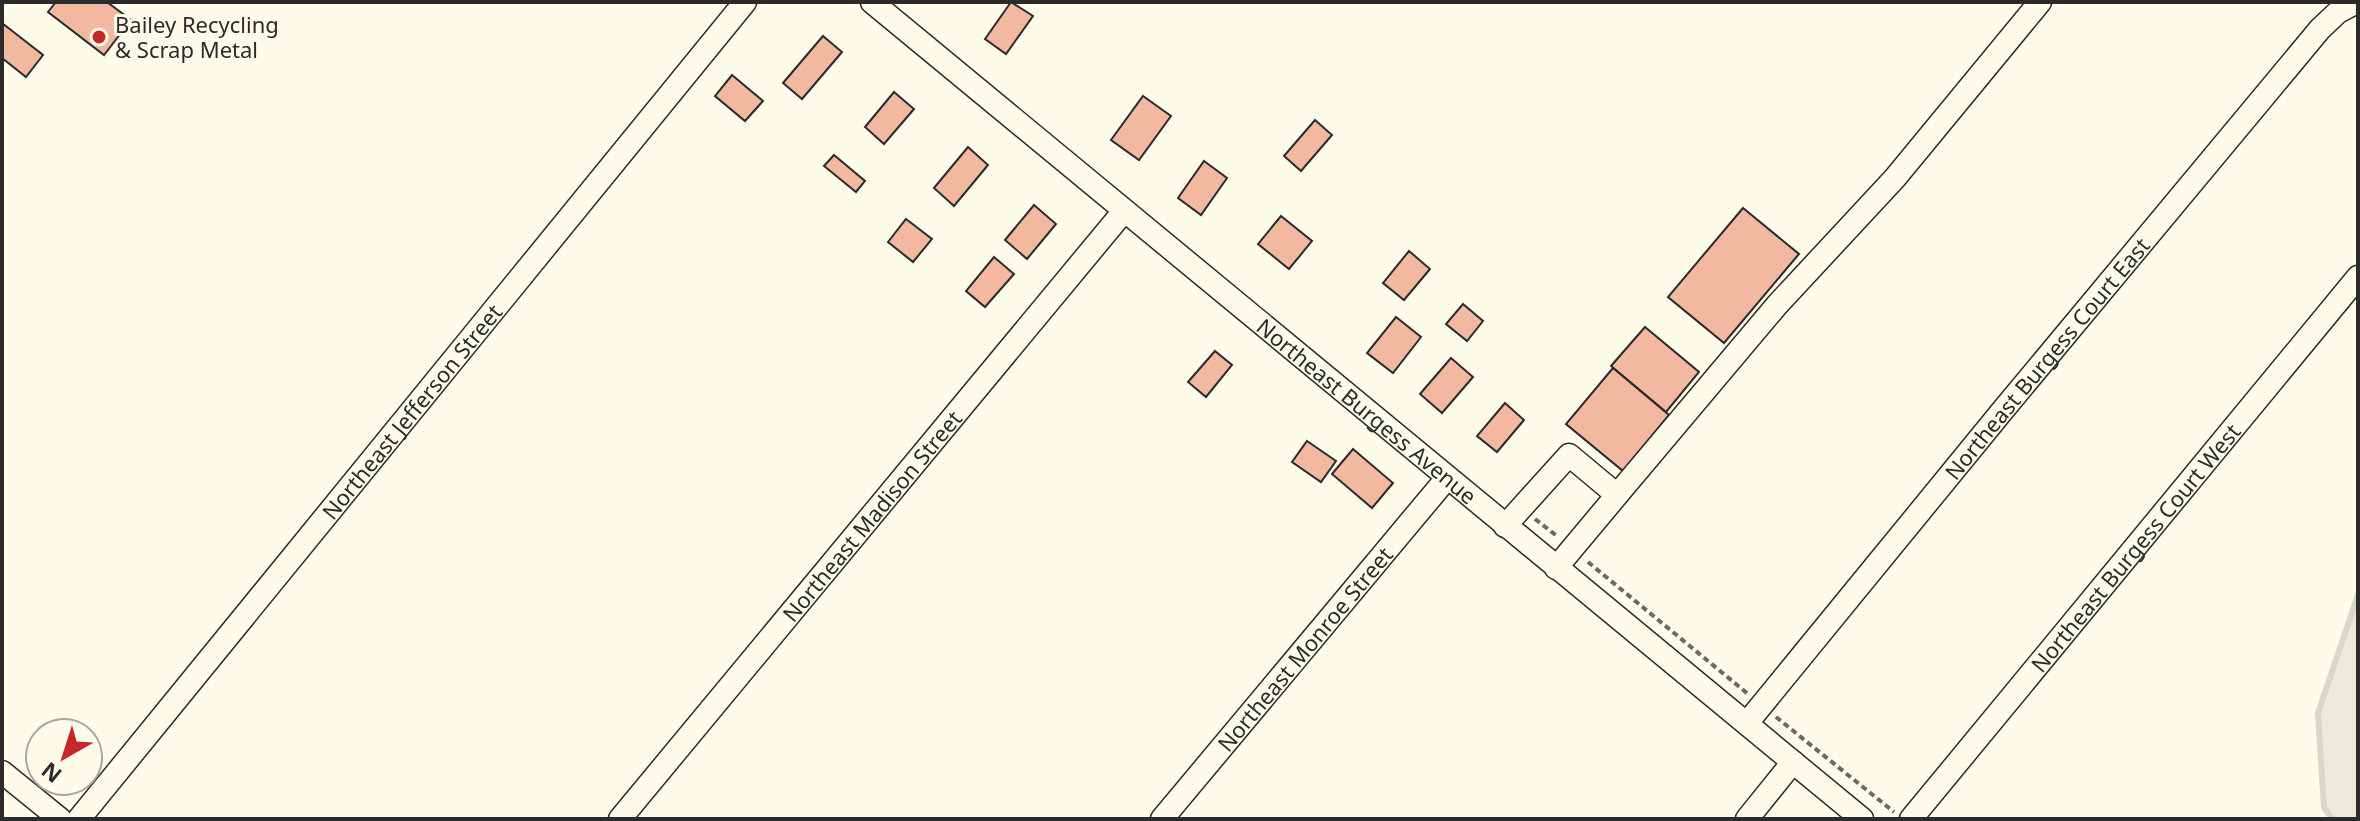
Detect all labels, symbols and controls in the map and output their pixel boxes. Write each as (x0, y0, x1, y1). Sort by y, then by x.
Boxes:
place label: Bailey Recycling & Scrap Metal (115, 9, 279, 64)
marker: Bailey Recycling & Scrap Metal (90, 28, 108, 46)
street label: Northeast Burgess Court East (1937, 231, 2156, 486)
street label: Northeast Jefferson Street (315, 297, 508, 525)
street label: Northeast Burgess Avenue (1251, 311, 1483, 510)
street label: Northeast Madison Street (775, 404, 968, 628)
street label: Northeast Burgess Court West (2024, 417, 2246, 678)
street label: Northeast Monroe Street (1210, 540, 1399, 757)
north arrow (24, 717, 104, 797)
text: N (34, 756, 67, 791)

